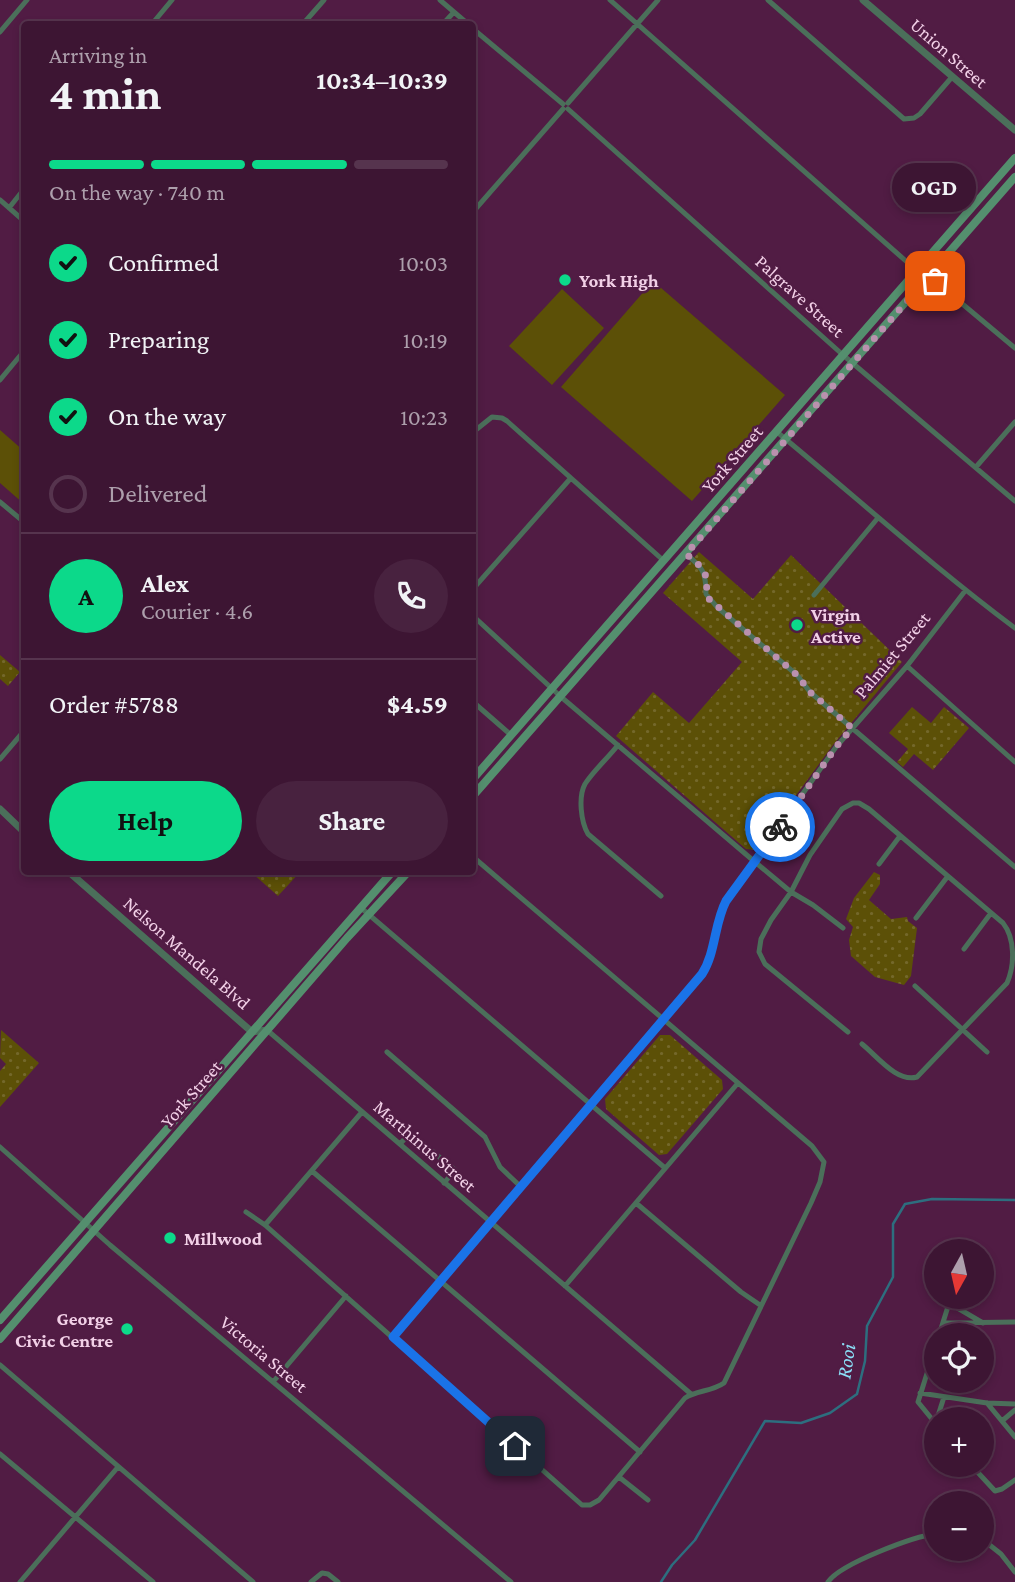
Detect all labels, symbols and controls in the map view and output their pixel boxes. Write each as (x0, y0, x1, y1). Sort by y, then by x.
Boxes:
street label: Union Street (906, 14, 992, 93)
text: Arriving in (49, 42, 147, 68)
text: 10:34–10:39 (316, 66, 448, 95)
text: 4 min (49, 68, 161, 119)
callout: OGD (893, 162, 977, 211)
text: OGD (911, 174, 957, 200)
text: On the way · 740 m (49, 179, 225, 205)
icon: check (49, 244, 87, 282)
text: Confirmed (108, 248, 219, 277)
text: 10:03 (398, 250, 448, 276)
street label: Palgrave Street (751, 251, 849, 342)
pin (905, 251, 965, 311)
icon: bag (916, 262, 954, 300)
place label: York High (579, 270, 659, 291)
marker: York High (557, 272, 573, 288)
icon: check (49, 321, 87, 359)
text: Preparing (108, 325, 209, 354)
text: 10:19 (403, 327, 448, 353)
icon: check (49, 398, 87, 436)
text: On the way (108, 402, 226, 431)
text: 10:23 (400, 404, 448, 430)
street label: York Street (697, 421, 767, 497)
text: Delivered (108, 479, 207, 508)
button: phone (374, 559, 448, 633)
text: Alex (141, 569, 189, 598)
text: A (78, 582, 94, 611)
text: Courier · 4.6 (141, 598, 253, 624)
place label: Virgin Active (810, 604, 861, 647)
street label: Palmiet Street (850, 607, 935, 702)
marker: Virgin Active (789, 617, 805, 633)
text: Order #5788 (49, 690, 179, 719)
text: $4.59 (387, 690, 448, 719)
button: Help (49, 781, 242, 861)
button: Share (256, 781, 448, 861)
courier (745, 792, 815, 862)
icon: bike (761, 808, 799, 846)
street label: Nelson Mandela Blvd (119, 892, 255, 1014)
street label: York Street (156, 1056, 226, 1132)
street label: Marthinus Street (370, 1096, 481, 1197)
place label: Millwood (184, 1228, 263, 1249)
marker: Millwood (162, 1230, 178, 1246)
north arrow (924, 1239, 994, 1309)
map controls (924, 1239, 994, 1561)
place label: George Civic Centre (15, 1308, 113, 1351)
street label: Victoria Street (216, 1311, 312, 1397)
marker: George Civic Centre (119, 1321, 135, 1337)
button: locate (924, 1323, 994, 1393)
water label: Rooi (831, 1342, 861, 1380)
button: + (924, 1407, 994, 1477)
pin (485, 1416, 545, 1476)
icon: home (496, 1427, 534, 1465)
button: − (924, 1491, 994, 1561)

